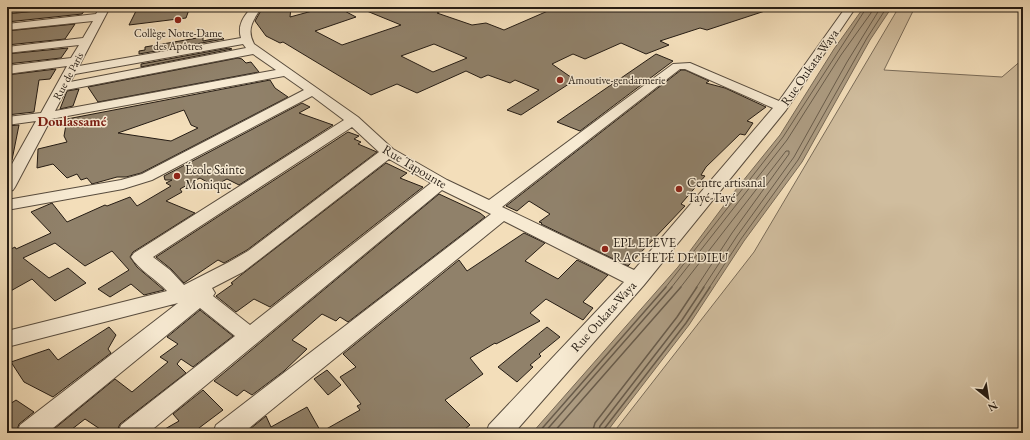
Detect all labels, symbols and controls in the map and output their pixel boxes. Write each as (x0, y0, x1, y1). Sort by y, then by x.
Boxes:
marker: Collège Notre-Dame des Apôtres (173, 15, 183, 25)
street label: Rue Oukata-Waya (777, 25, 843, 109)
place label: Collège Notre-Dame des Apôtres (134, 26, 223, 53)
street label: Rue de Paris (50, 49, 87, 102)
place label: Amoutive-gendarmerie (567, 73, 666, 87)
marker: Amoutive-gendarmerie (555, 75, 565, 85)
district label: Doulassamé (38, 112, 107, 130)
street label: Rue Tapounte (379, 141, 450, 192)
place label: École Sainte Monique (185, 161, 245, 193)
marker: École Sainte Monique (172, 171, 182, 181)
place label: Centre artisanal Tayé-Tayé (687, 174, 766, 206)
marker: Centre artisanal Tayé-Tayé (674, 184, 684, 194)
place label: EPL ELEVE RACHETÉ DE DIEU (613, 234, 728, 266)
marker: EPL ELEVE RACHETÉ DE DIEU (600, 244, 610, 254)
street label: Rue Oukata-Waya (567, 277, 640, 356)
north arrow (968, 378, 1008, 418)
text: N (986, 398, 1000, 415)

